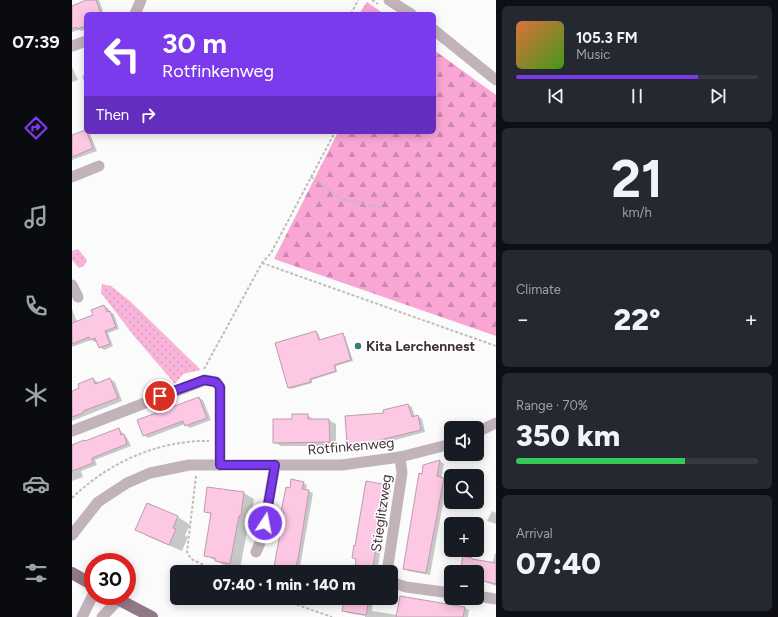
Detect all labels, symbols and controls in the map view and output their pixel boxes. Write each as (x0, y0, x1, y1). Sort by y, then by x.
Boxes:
text: 30 m (162, 26, 227, 60)
icon: left (96, 28, 148, 80)
text: 105.3 FM (576, 29, 638, 47)
text: 07:39 (12, 31, 60, 53)
text: Music (576, 47, 610, 62)
text: Rotfinkenweg (162, 60, 274, 82)
icon: previous (545, 85, 567, 107)
icon: pause (626, 85, 648, 107)
icon: next (707, 85, 729, 107)
icon: right (137, 104, 159, 126)
text: Then (96, 106, 129, 124)
icon: directions (22, 114, 50, 142)
text: 21 (611, 148, 663, 210)
icon: music (22, 203, 50, 231)
text: km/h (622, 205, 652, 220)
text: Climate (516, 282, 561, 297)
icon: phone (22, 292, 50, 320)
text: 22° (614, 301, 660, 338)
text: − (516, 306, 530, 333)
text: + (744, 306, 758, 333)
place label: Kita Lerchennest (366, 338, 475, 355)
marker: Kita Lerchennest (353, 341, 363, 351)
pin (143, 379, 177, 413)
icon: climate (22, 381, 50, 409)
icon: arrive (149, 385, 171, 407)
text: Range · 70% (516, 398, 588, 413)
text: 350 km (516, 417, 620, 454)
map controls (444, 421, 484, 605)
button: sound (444, 421, 484, 461)
street label: Rotfinkenweg (307, 434, 395, 459)
button: search (444, 469, 484, 509)
icon: car (22, 470, 50, 498)
street label: Stieglitzweg (368, 473, 395, 553)
position arrow (244, 502, 286, 544)
button: + (444, 517, 484, 557)
text: Arrival (516, 526, 553, 541)
text: 07:40 (516, 545, 601, 582)
speed limit sign: 30 (84, 553, 136, 605)
icon: filters (22, 559, 50, 587)
button: − (444, 565, 484, 605)
text: 07:40 · 1 min · 140 m (213, 576, 355, 594)

